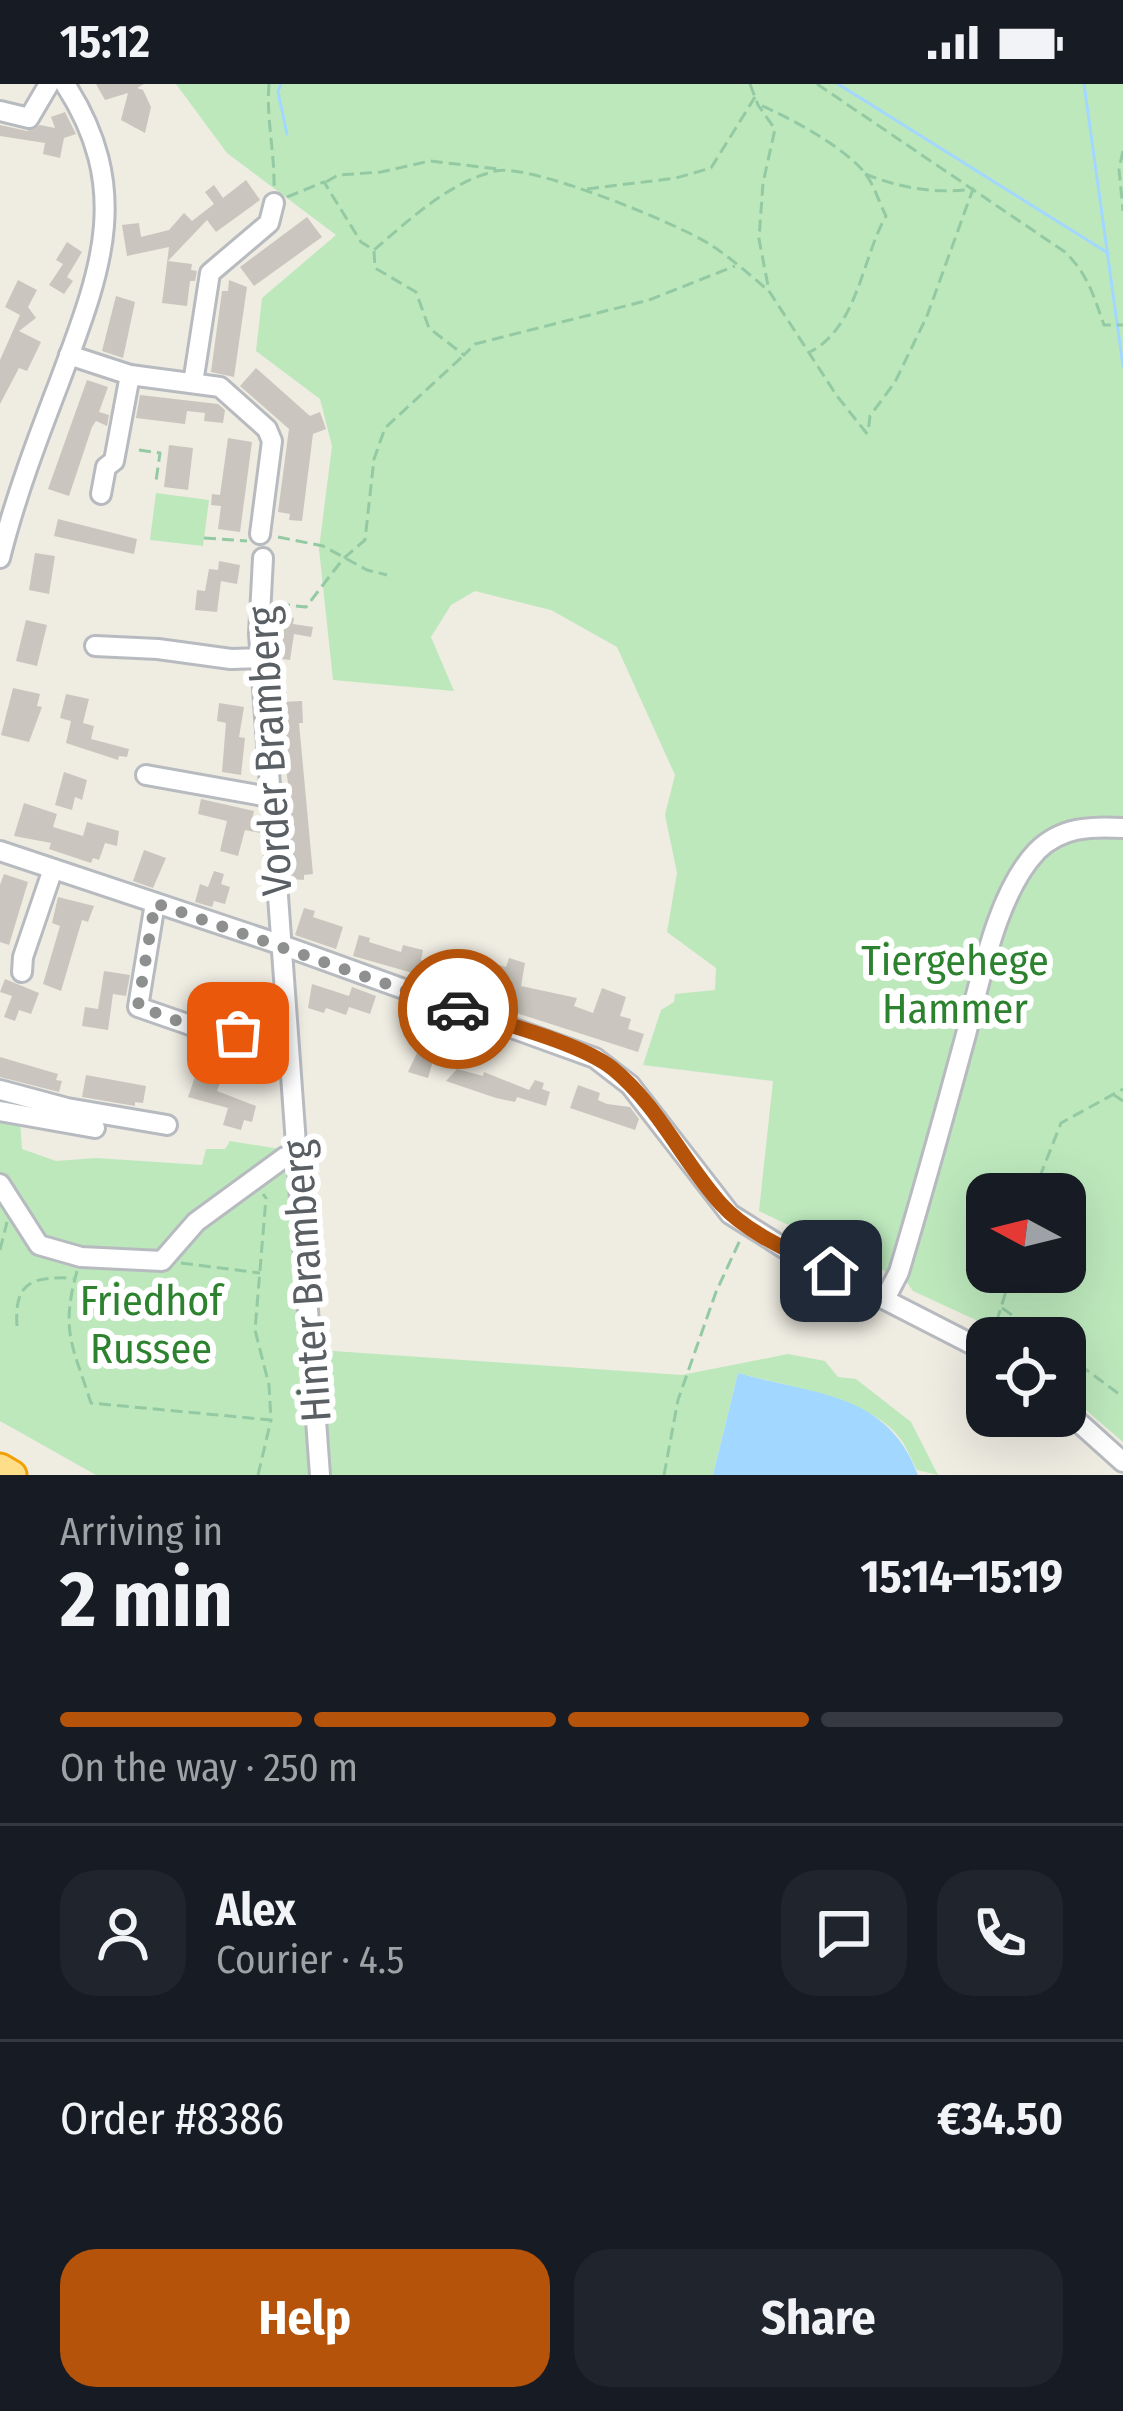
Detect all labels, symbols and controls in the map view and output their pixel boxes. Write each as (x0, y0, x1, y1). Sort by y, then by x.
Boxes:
text: 15:12 (60, 15, 150, 69)
street label: Vorder Bramberg (237, 605, 303, 897)
park label: Tiergehege Hammer (861, 936, 1049, 1034)
courier (398, 949, 518, 1069)
icon: car (425, 976, 491, 1042)
pin (187, 982, 289, 1084)
icon: bag (205, 1000, 271, 1066)
street label: Hinter Bramberg (272, 1138, 342, 1424)
north arrow (966, 1173, 1086, 1293)
map controls (966, 1173, 1086, 1437)
pin (780, 1220, 882, 1322)
icon: home (798, 1238, 864, 1304)
park label: Friedhof Russee (80, 1276, 225, 1374)
button: locate (966, 1317, 1086, 1437)
text: Arriving in (60, 1509, 223, 1555)
text: 15:14–15:19 (860, 1550, 1063, 1604)
text: 2 min (60, 1553, 233, 1647)
text: On the way · 250 m (60, 1745, 358, 1791)
button: person (60, 1870, 186, 1996)
button: chat (781, 1870, 907, 1996)
button: phone (937, 1870, 1063, 1996)
text: Alex (216, 1883, 296, 1937)
text: Courier · 4.5 (216, 1937, 404, 1983)
text: Order #8386 (60, 2092, 284, 2146)
text: €34.50 (937, 2092, 1063, 2146)
button: Help (60, 2249, 550, 2387)
button: Share (574, 2249, 1063, 2387)

